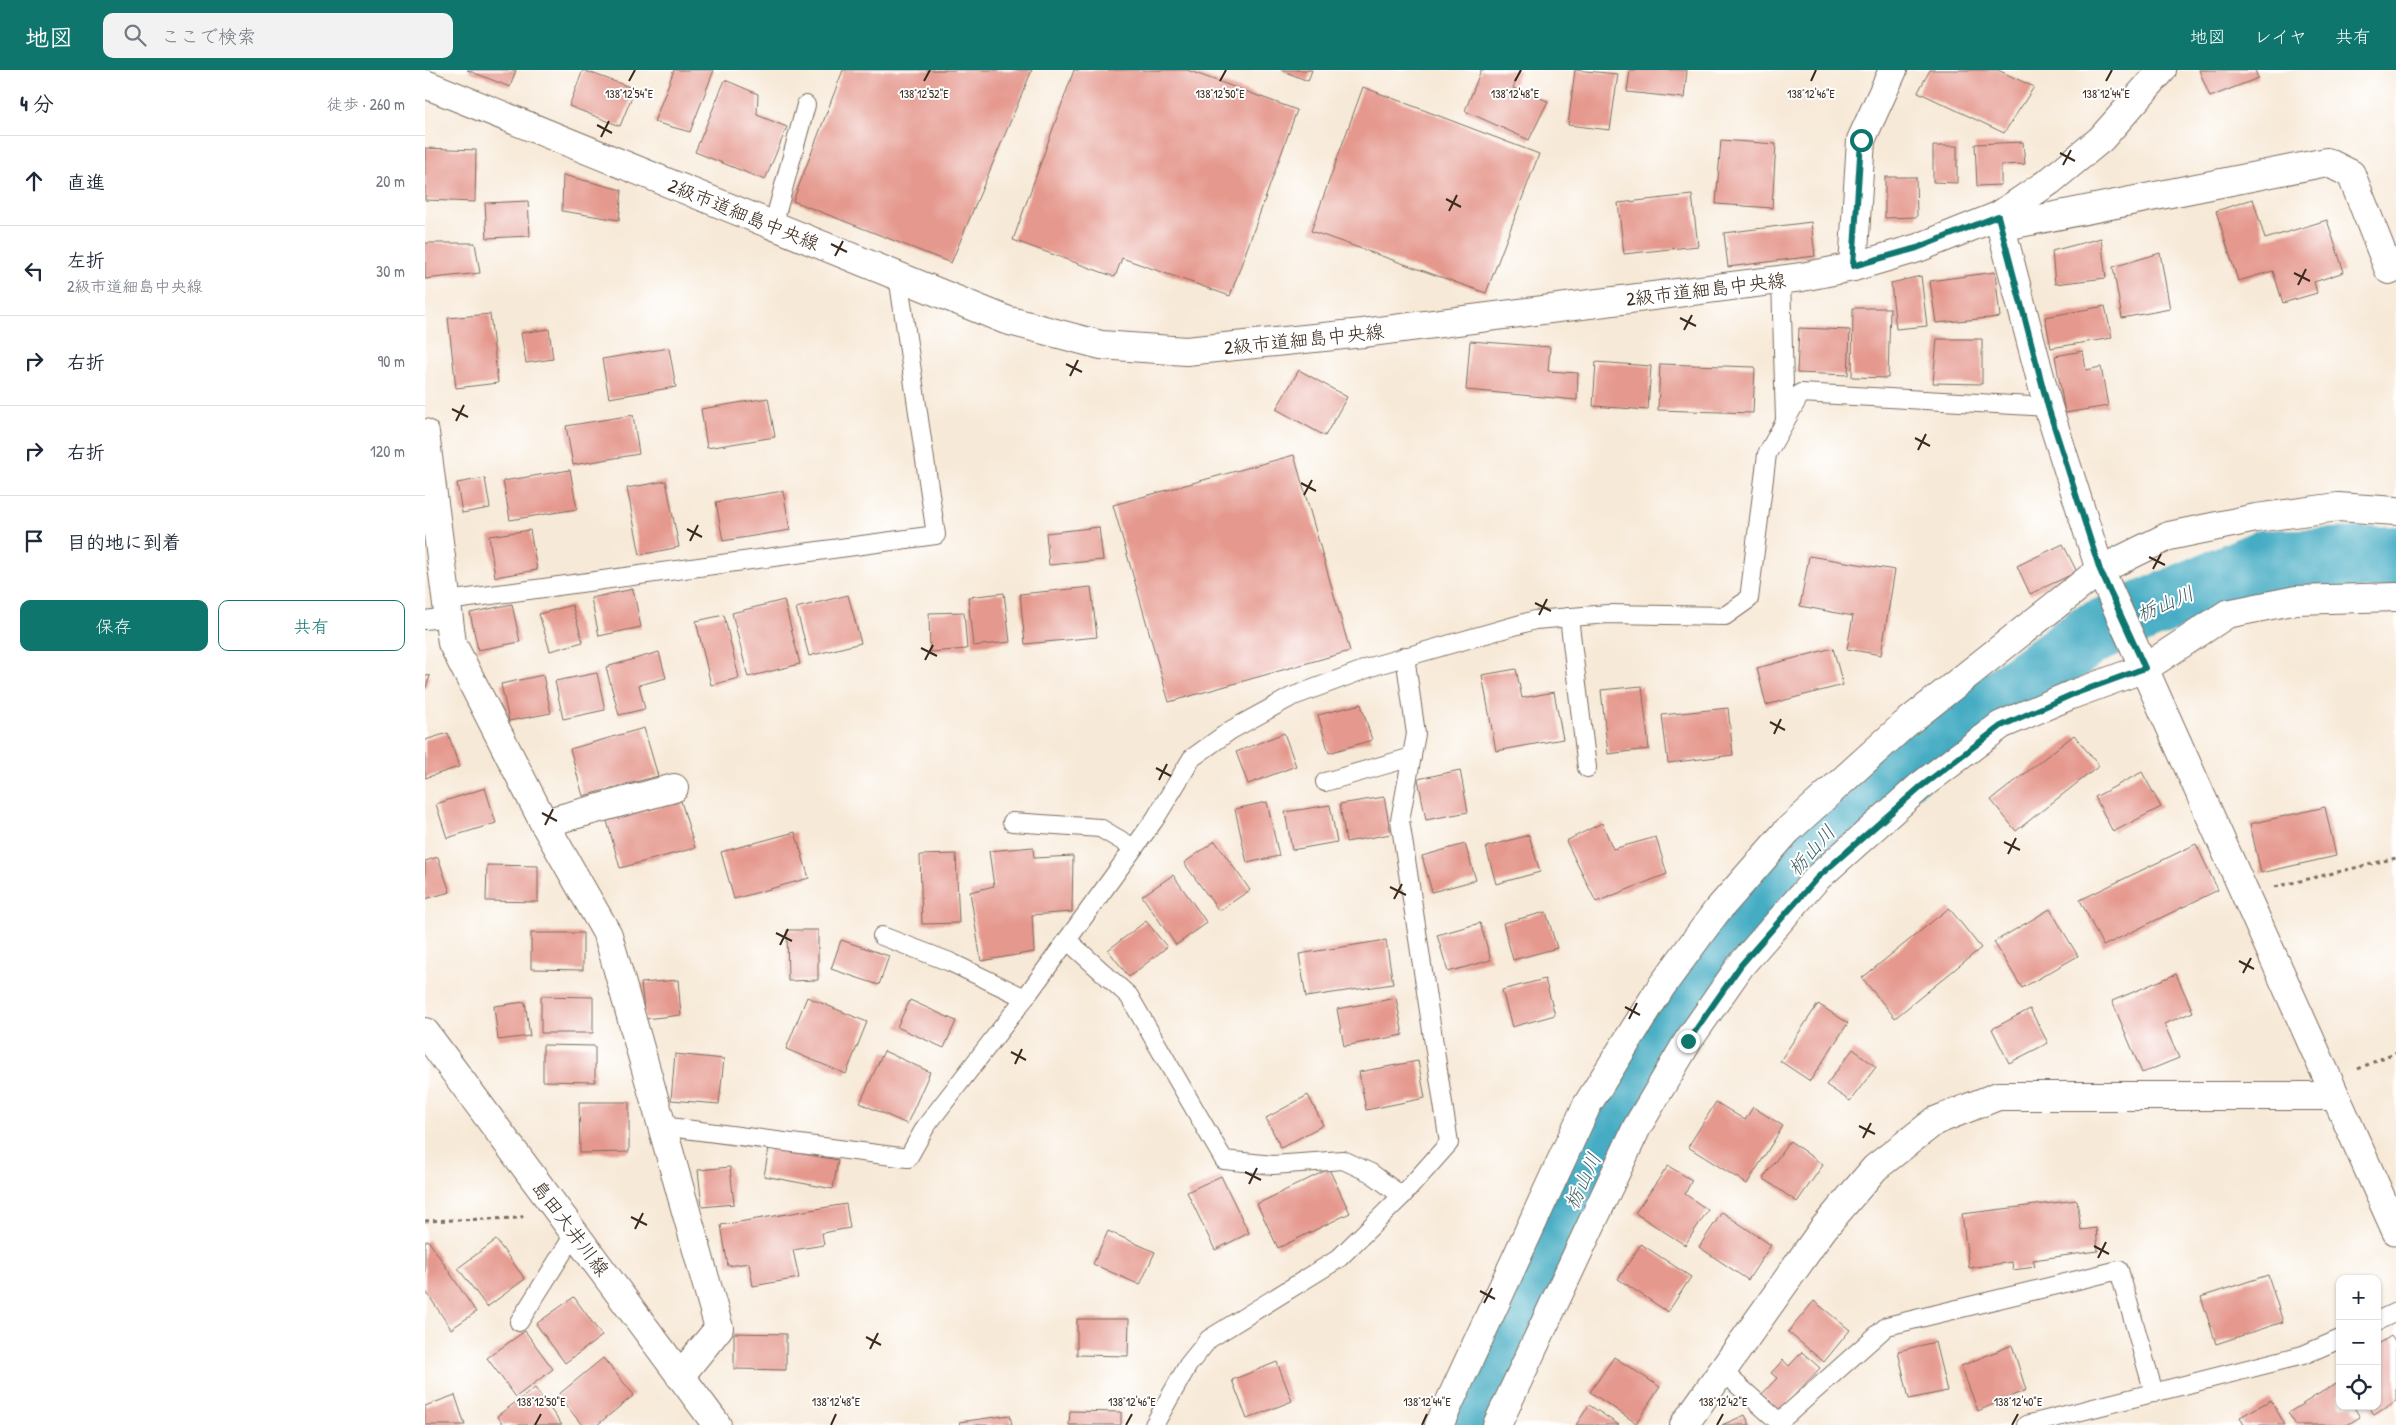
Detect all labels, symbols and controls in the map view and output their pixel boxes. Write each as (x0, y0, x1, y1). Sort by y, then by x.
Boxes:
search box (103, 13, 453, 58)
text: 地図 (25, 21, 73, 53)
icon: search (121, 21, 149, 49)
text: ここで検索 (161, 23, 256, 49)
text: 地図 (2190, 24, 2226, 49)
text: レイヤ (2254, 24, 2307, 49)
text: 共有 (2335, 24, 2371, 49)
text: 138°12'54"E (605, 85, 654, 102)
text: 138°12'52"E (899, 85, 949, 102)
text: 138°12'50"E (1195, 85, 1245, 102)
text: 138°12'48"E (1491, 85, 1540, 102)
text: 138°12'46"E (1787, 85, 1836, 102)
text: 138°12'44"E (2082, 85, 2130, 102)
text: 4 分 (20, 89, 54, 118)
text: 徒歩 · 260 m (327, 93, 405, 115)
route start (1850, 129, 1873, 152)
icon: ahead (20, 167, 48, 195)
text: 直進 (67, 169, 105, 195)
text: 20 m (376, 170, 405, 192)
street label: 2級市道細島中央線 (665, 172, 823, 256)
text: 左折 (67, 247, 105, 273)
icon: left (20, 257, 48, 285)
text: 30 m (376, 260, 405, 282)
street label: 2級市道細島中央線 (1625, 266, 1787, 312)
text: 2級市道細島中央線 (67, 275, 203, 297)
street label: 2級市道細島中央線 (1223, 318, 1385, 360)
icon: right (20, 347, 48, 375)
text: 右折 (67, 349, 105, 375)
text: 90 m (377, 350, 405, 372)
icon: right (20, 437, 48, 465)
text: 右折 (67, 439, 105, 465)
text: 120 m (370, 440, 405, 462)
icon: arrive (20, 527, 48, 555)
text: 目的地に到着 (67, 529, 181, 555)
water label: 栃山川 (2132, 579, 2198, 627)
button: 保存 (20, 600, 208, 651)
button: 共有 (218, 600, 405, 651)
water label: 栃山川 (1781, 819, 1841, 881)
route end (1677, 1030, 1700, 1053)
water label: 栃山川 (1557, 1148, 1607, 1214)
street label: 島田大井川線 (526, 1175, 616, 1281)
map controls (2336, 1275, 2381, 1410)
button: + (2336, 1275, 2381, 1320)
button: − (2336, 1320, 2381, 1365)
button: locate (2336, 1365, 2381, 1410)
text: 138°12'50"E (516, 1393, 566, 1410)
text: 138°12'48"E (812, 1393, 861, 1410)
text: 138°12'46"E (1108, 1393, 1157, 1410)
text: 138°12'44"E (1403, 1393, 1451, 1410)
text: 138°12'42"E (1699, 1393, 1748, 1410)
text: 138°12'40"E (1994, 1393, 2043, 1410)

